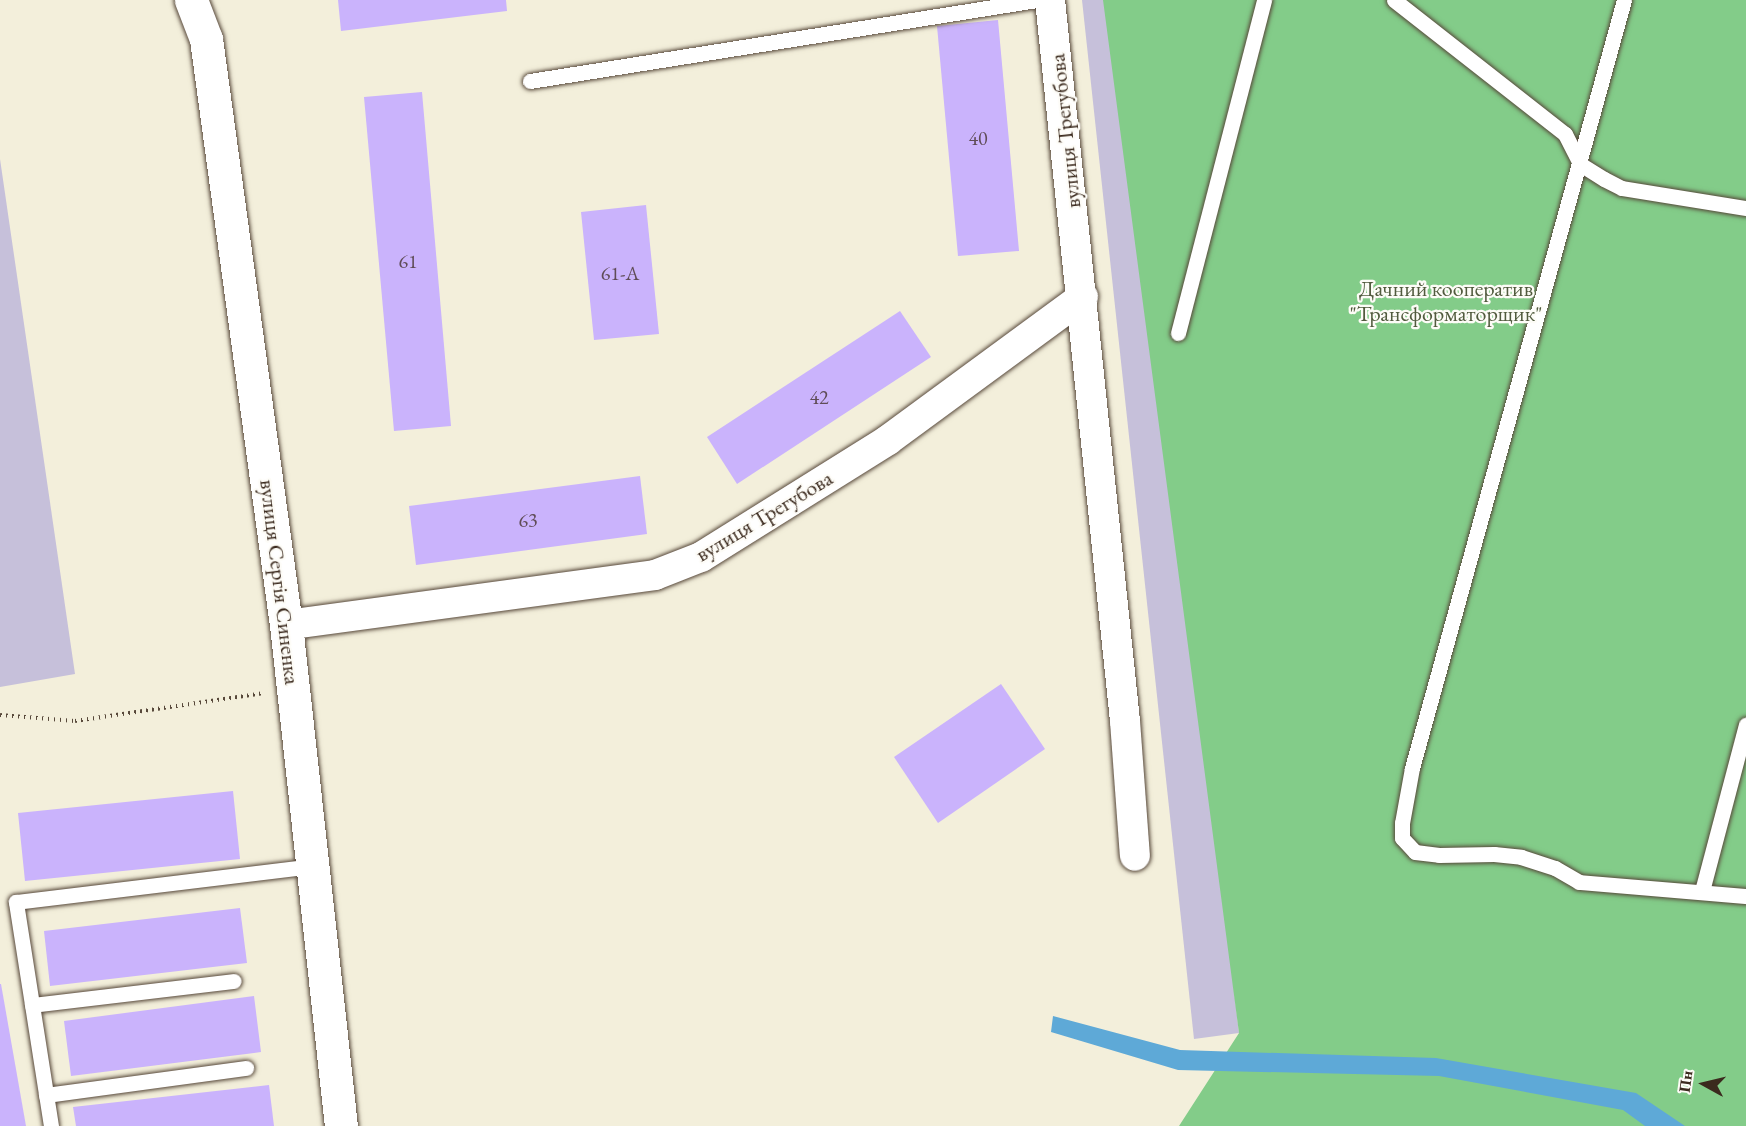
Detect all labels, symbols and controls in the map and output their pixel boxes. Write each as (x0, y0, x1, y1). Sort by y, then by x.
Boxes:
street label: вулиця Трегубова (1044, 52, 1086, 210)
house number: 40 (968, 126, 988, 150)
house number: 61 (398, 249, 418, 273)
house number: 61-А (601, 261, 639, 285)
park label: Дачний кооператив "Трансформаторщик" (1350, 275, 1542, 326)
house number: 42 (809, 385, 829, 409)
street label: вулиця Трегубова (691, 465, 837, 567)
street label: вулиця Сергія Синенка (254, 478, 306, 686)
house number: 63 (518, 508, 538, 532)
north arrow (1674, 1054, 1734, 1114)
text: Пн (1674, 1069, 1698, 1094)

